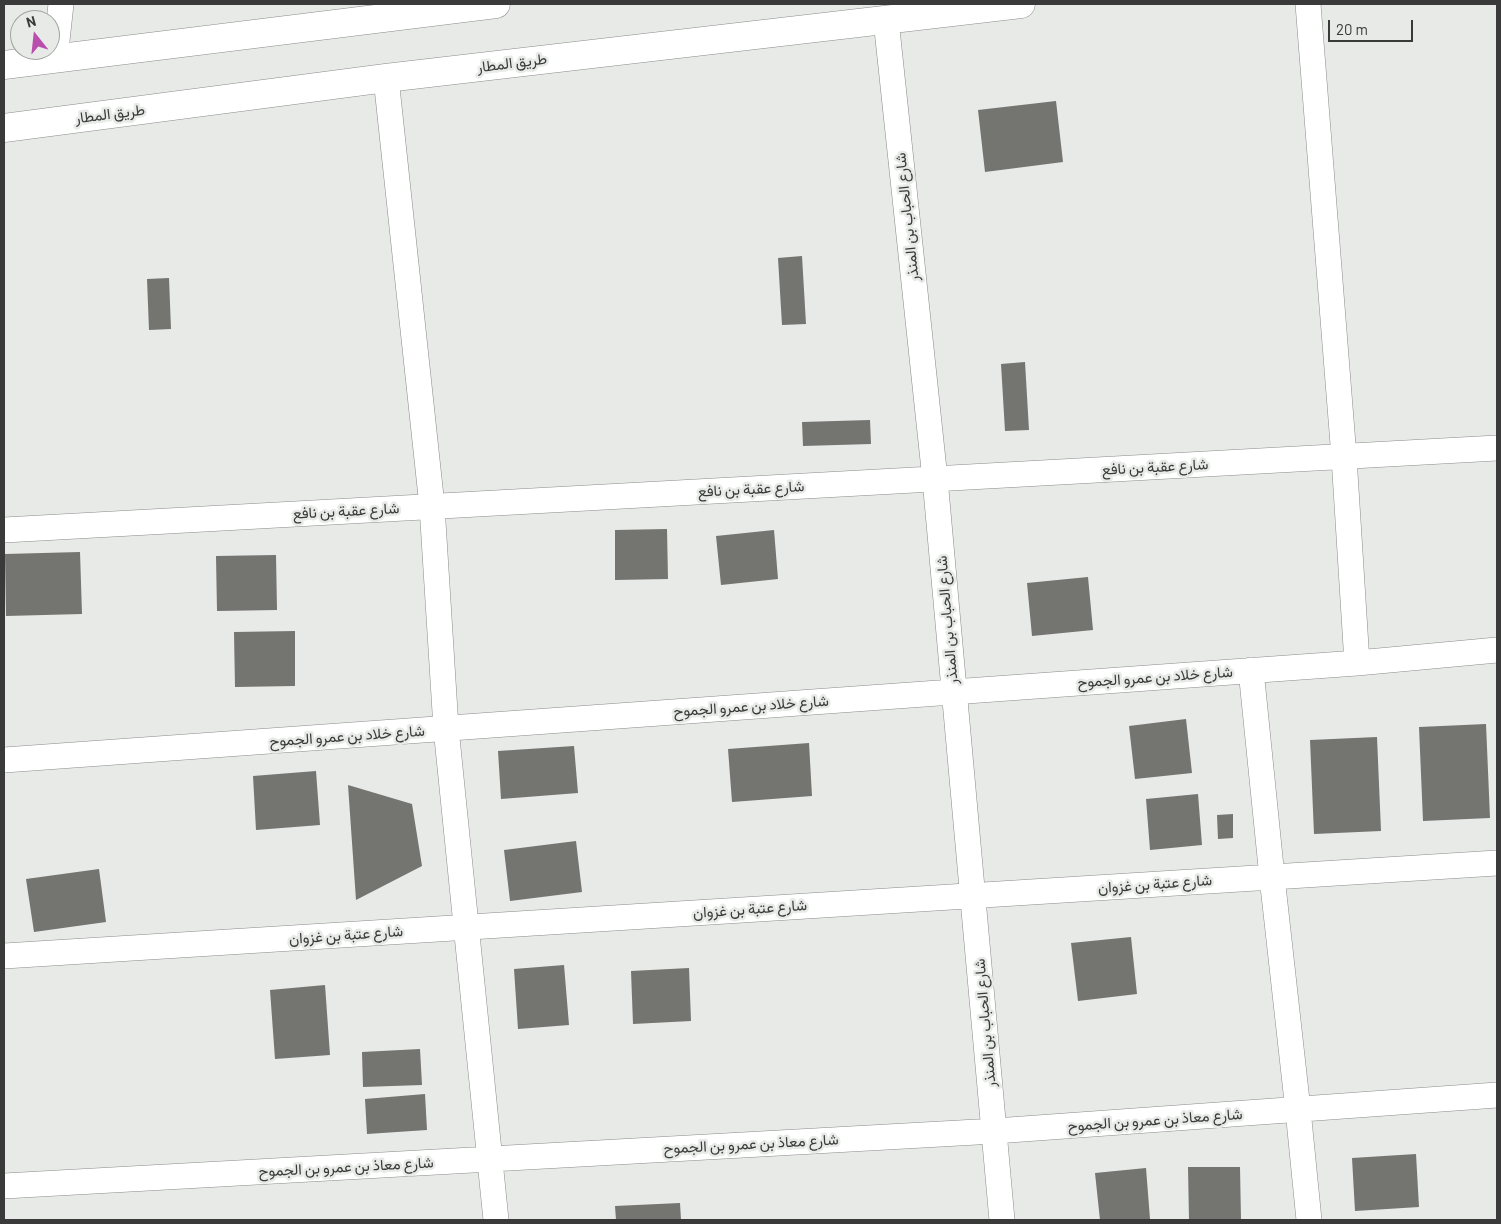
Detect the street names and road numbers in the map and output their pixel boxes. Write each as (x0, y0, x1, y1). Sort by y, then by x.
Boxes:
street label: طريق المطار (476, 50, 548, 76)
street label: طريق المطار (74, 101, 146, 127)
street label: شارع الحباب بن المنذر (891, 152, 923, 282)
street label: شارع عقبة بن نافع (1101, 455, 1209, 479)
street label: شارع عقبة بن نافع (697, 477, 805, 501)
street label: شارع عقبة بن نافع (292, 499, 400, 523)
street label: شارع الحباب بن المنذر (932, 555, 962, 685)
street label: شارع خلاد بن عمرو الجموح (1077, 663, 1233, 691)
street label: شارع خلاد بن عمرو الجموح (673, 692, 829, 720)
street label: شارع خلاد بن عمرو الجموح (269, 722, 425, 750)
street label: شارع عتبة بن غزوان (1097, 871, 1213, 897)
street label: شارع عتبة بن غزوان (692, 896, 808, 922)
street label: شارع عتبة بن غزوان (288, 922, 404, 948)
street label: شارع الحباب بن المنذر (970, 958, 1000, 1088)
street label: شارع معاذ بن عمرو بن الجموح (1067, 1105, 1243, 1135)
street label: شارع معاذ بن عمرو بن الجموح (663, 1130, 839, 1158)
street label: شارع معاذ بن عمرو بن الجموح (258, 1153, 434, 1181)

